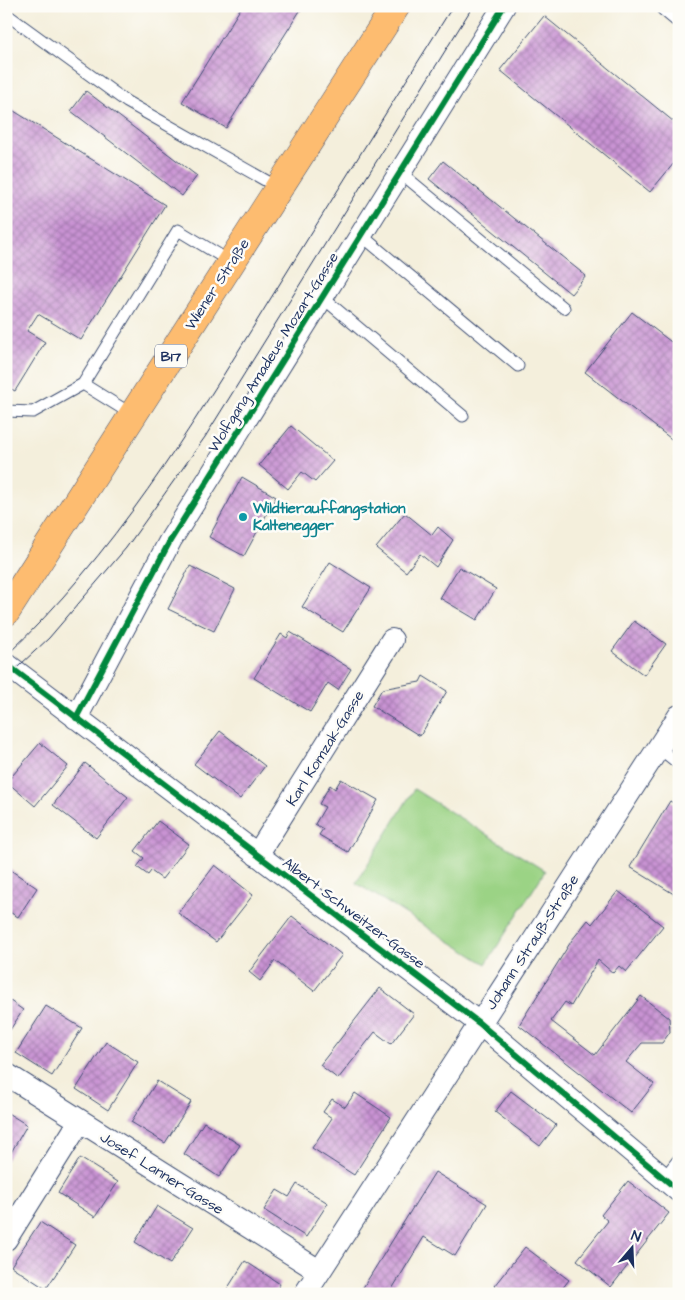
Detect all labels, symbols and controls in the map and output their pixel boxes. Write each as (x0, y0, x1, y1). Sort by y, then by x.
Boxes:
street label: Wiener Straße (180, 235, 255, 334)
street label: Wolfgang Amadeus Mozart-Gasse (203, 248, 345, 457)
road number: B17 (155, 344, 187, 368)
place label: Wildtierauffangstation Kaltenegger (252, 498, 406, 538)
marker: Wildtierauffangstation Kaltenegger (237, 511, 249, 523)
street label: Karl Komzak-Gasse (281, 686, 369, 810)
street label: Albert Schweitzer-Gasse (278, 853, 429, 974)
street label: Johann Strauß-Straße (481, 871, 584, 1014)
street label: Josef Lanner-Gasse (96, 1127, 228, 1220)
north arrow (608, 1222, 658, 1272)
text: N (628, 1226, 644, 1248)

